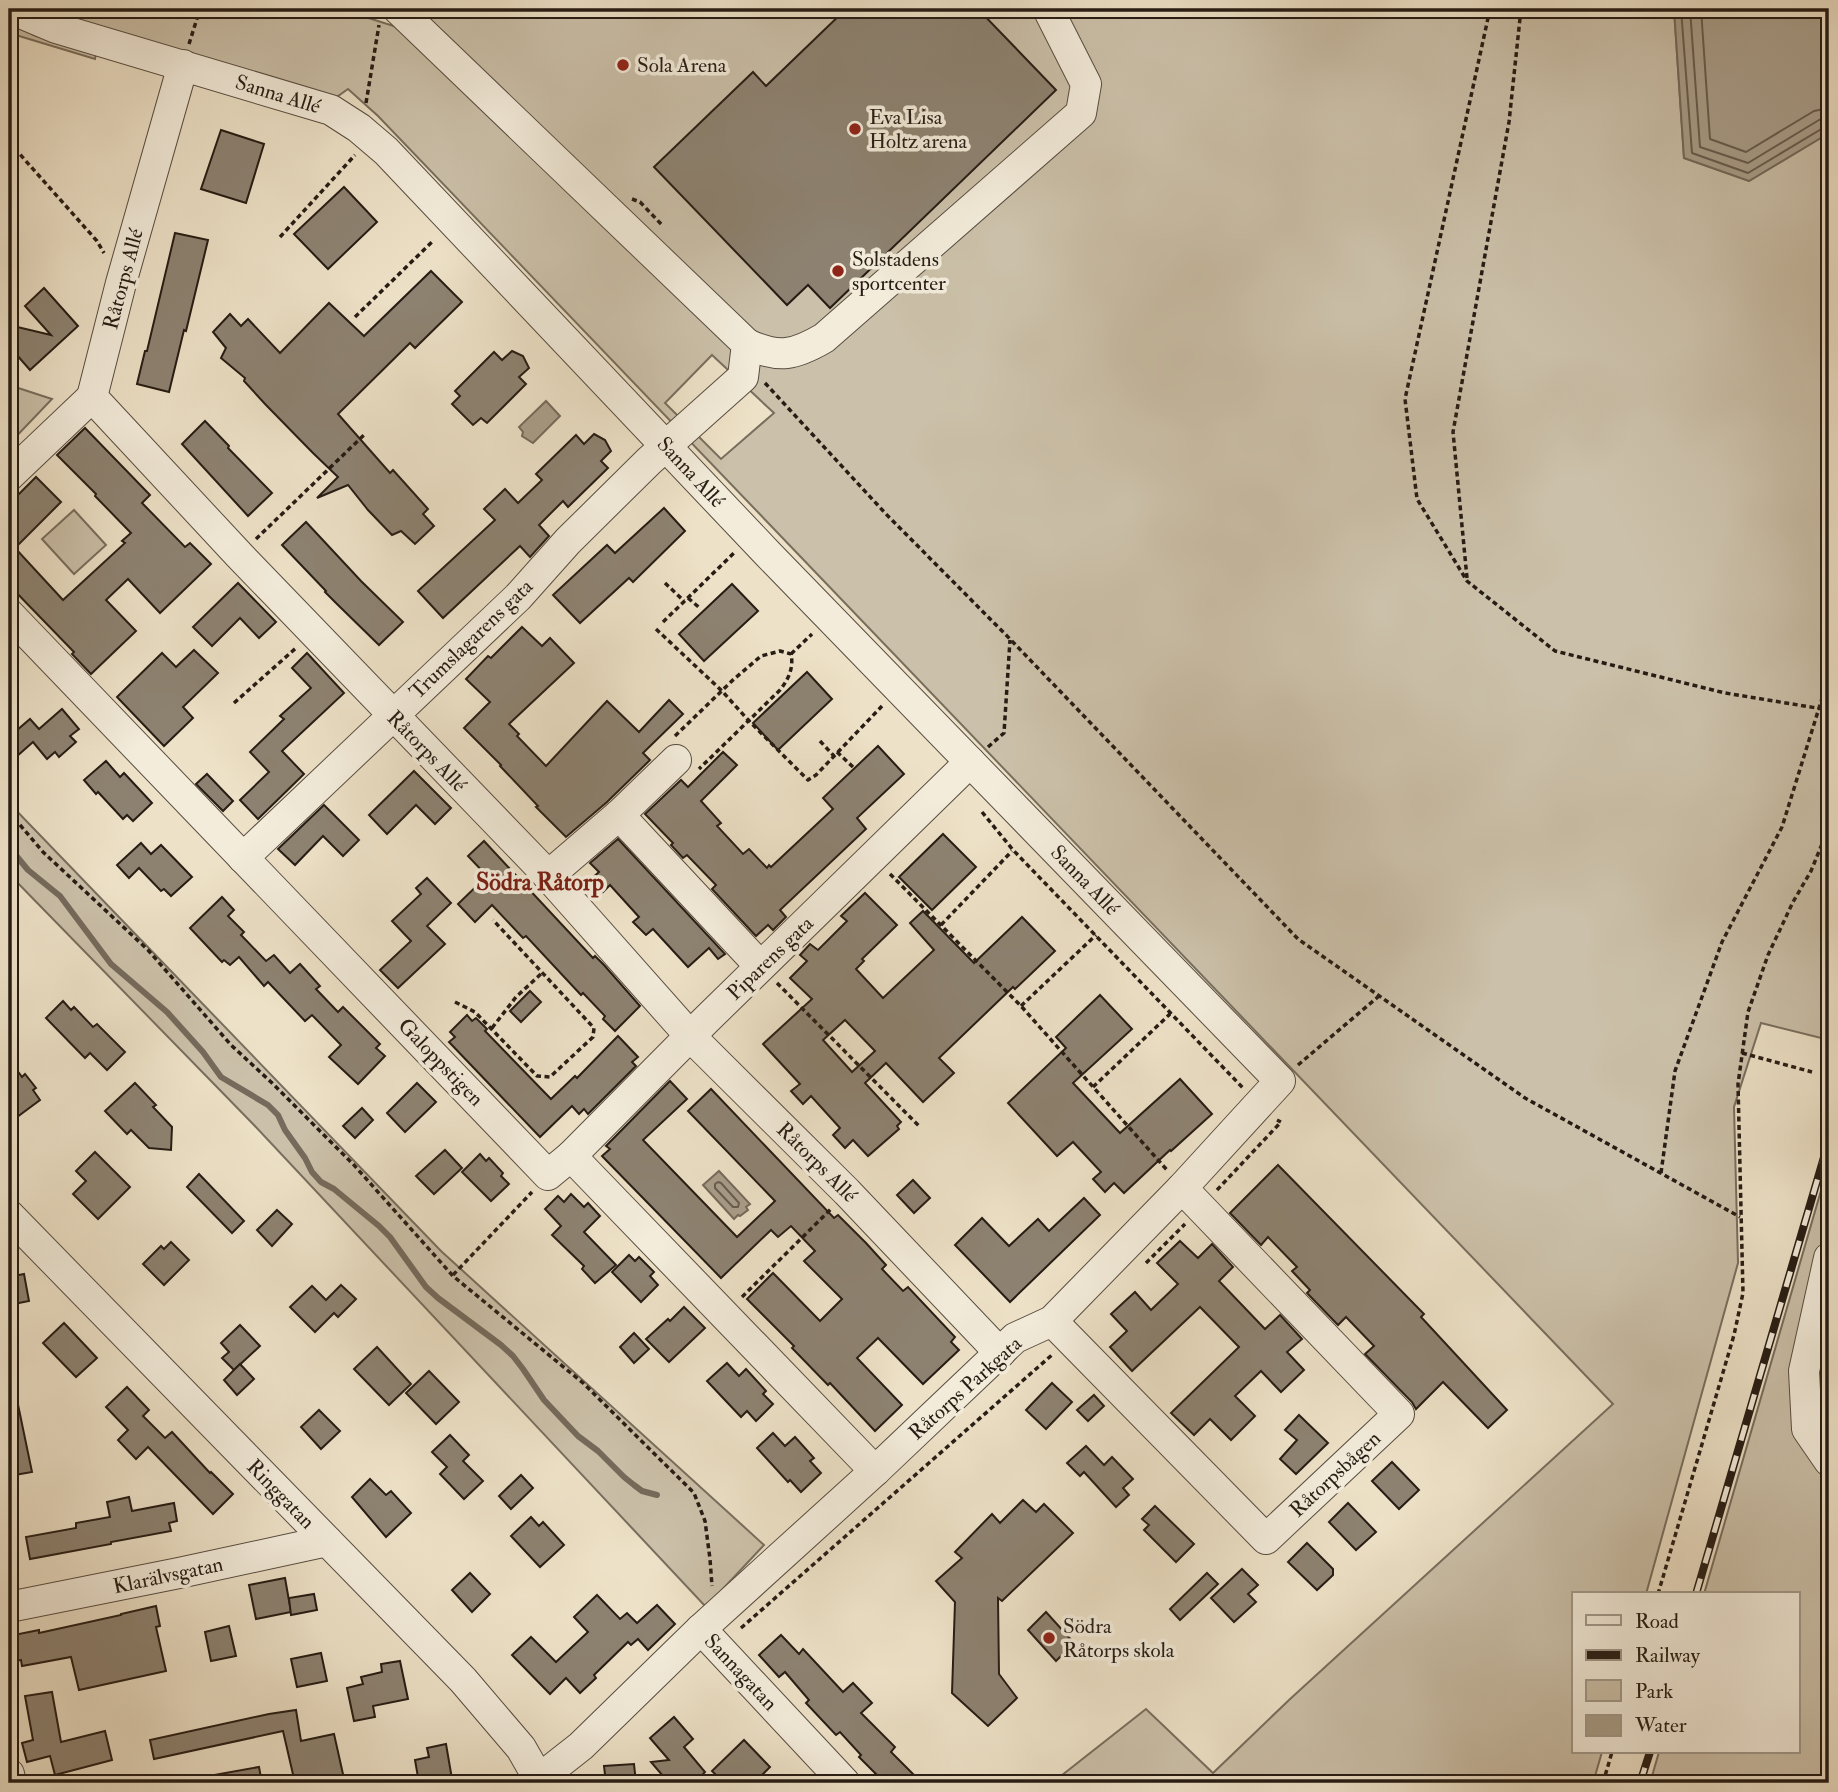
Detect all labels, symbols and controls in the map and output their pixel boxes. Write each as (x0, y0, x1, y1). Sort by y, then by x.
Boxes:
place label: Sola Arena (637, 52, 727, 79)
marker: Sola Arena (615, 57, 631, 73)
street label: Sanna Allé (232, 69, 324, 120)
place label: Eva Lisa Holtz arena (869, 104, 968, 155)
marker: Eva Lisa Holtz arena (847, 121, 863, 137)
street label: Råtorps Allé (97, 225, 150, 333)
place label: Solstadens sportcenter (852, 246, 946, 297)
marker: Solstadens sportcenter (830, 263, 846, 279)
street label: Sanna Allé (651, 431, 731, 514)
street label: Trumslagarens gata (404, 573, 539, 705)
street label: Råtorps Allé (381, 705, 472, 798)
street label: Sanna Allé (1044, 839, 1125, 921)
district label: Södra Råtorp (476, 867, 604, 898)
street label: Piparens gata (721, 910, 820, 1006)
street label: Galoppstigen (392, 1013, 490, 1112)
street label: Råtorps Allé (771, 1116, 863, 1209)
street label: Råtorps Parkgata (903, 1330, 1028, 1446)
street label: Råtorpsbågen (1284, 1425, 1387, 1523)
street label: Ringgatan (241, 1454, 321, 1535)
street label: Klarälvsgatan (111, 1551, 226, 1600)
legend (1572, 1592, 1800, 1754)
text: Road (1635, 1608, 1680, 1635)
place label: Södra Råtorps skola (1063, 1613, 1175, 1664)
street label: Sannagatan (698, 1628, 783, 1717)
marker: Södra Råtorps skola (1041, 1630, 1057, 1646)
text: Railway (1635, 1642, 1701, 1669)
text: Park (1635, 1678, 1673, 1705)
text: Water (1634, 1712, 1687, 1739)

